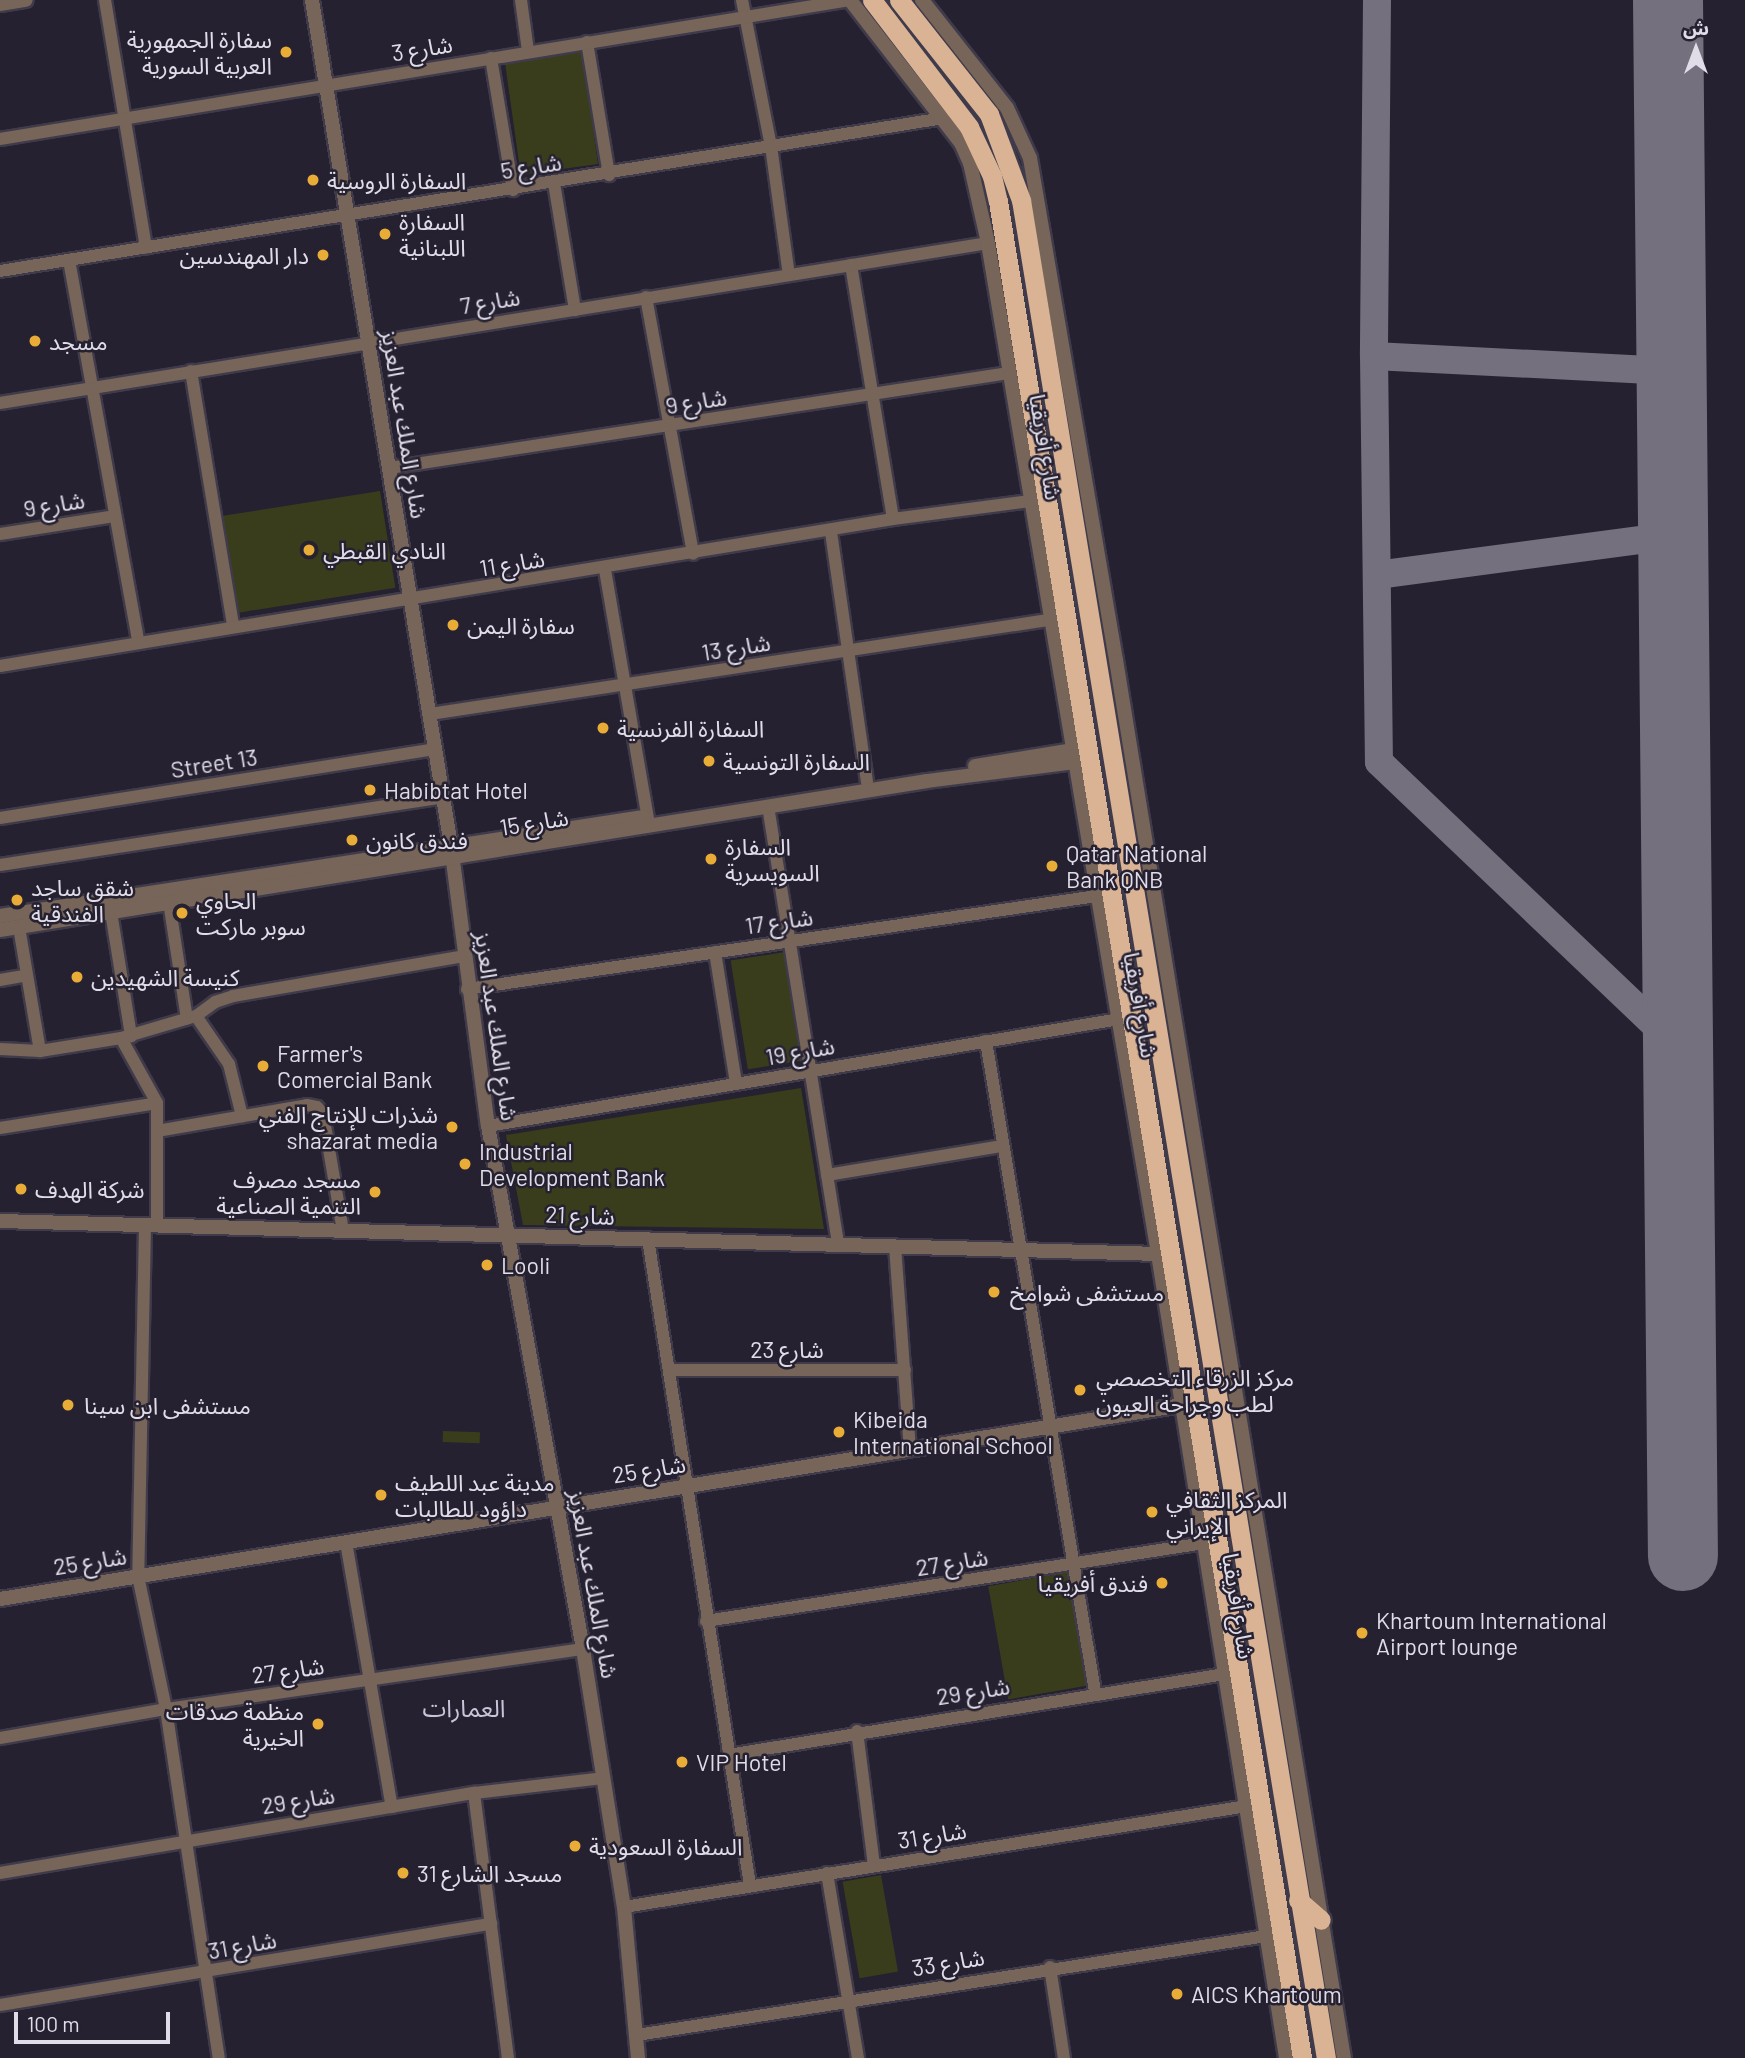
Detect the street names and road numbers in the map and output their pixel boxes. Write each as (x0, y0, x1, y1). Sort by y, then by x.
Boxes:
street label: شارع 3 (390, 30, 454, 66)
street label: شارع 5 (499, 148, 563, 184)
street label: شارع 7 (458, 283, 522, 319)
street label: شارع الملك عبد العزيز (376, 328, 434, 520)
street label: شارع 9 (664, 383, 728, 419)
street label: شارع أفريقيا (1024, 392, 1068, 502)
street label: شارع 9 (22, 486, 86, 522)
street label: شارع 11 (477, 544, 547, 582)
street label: شارع 13 (700, 628, 772, 666)
street label: Street 13 (169, 743, 259, 783)
street label: شارع 15 (498, 803, 570, 841)
street label: شارع 17 (743, 903, 815, 939)
street label: شارع الملك عبد العزيز (470, 930, 524, 1122)
street label: شارع أفريقيا (1118, 950, 1164, 1060)
street label: شارع 19 (763, 1031, 837, 1071)
street label: شارع 21 (545, 1200, 615, 1230)
street label: شارع 23 (750, 1335, 824, 1363)
street label: شارع 25 (611, 1450, 687, 1488)
street label: شارع الملك عبد العزيز (564, 1488, 624, 1680)
street label: شارع 25 (52, 1542, 128, 1580)
street label: شارع 27 (914, 1543, 990, 1581)
street label: شارع أفريقيا (1217, 1551, 1261, 1661)
street label: شارع 27 (250, 1651, 326, 1689)
street label: شارع 29 (934, 1672, 1012, 1710)
street label: شارع 29 (259, 1781, 337, 1819)
street label: شارع 31 (896, 1816, 968, 1854)
street label: شارع 31 (206, 1925, 278, 1965)
street label: شارع 33 (910, 1943, 986, 1981)

